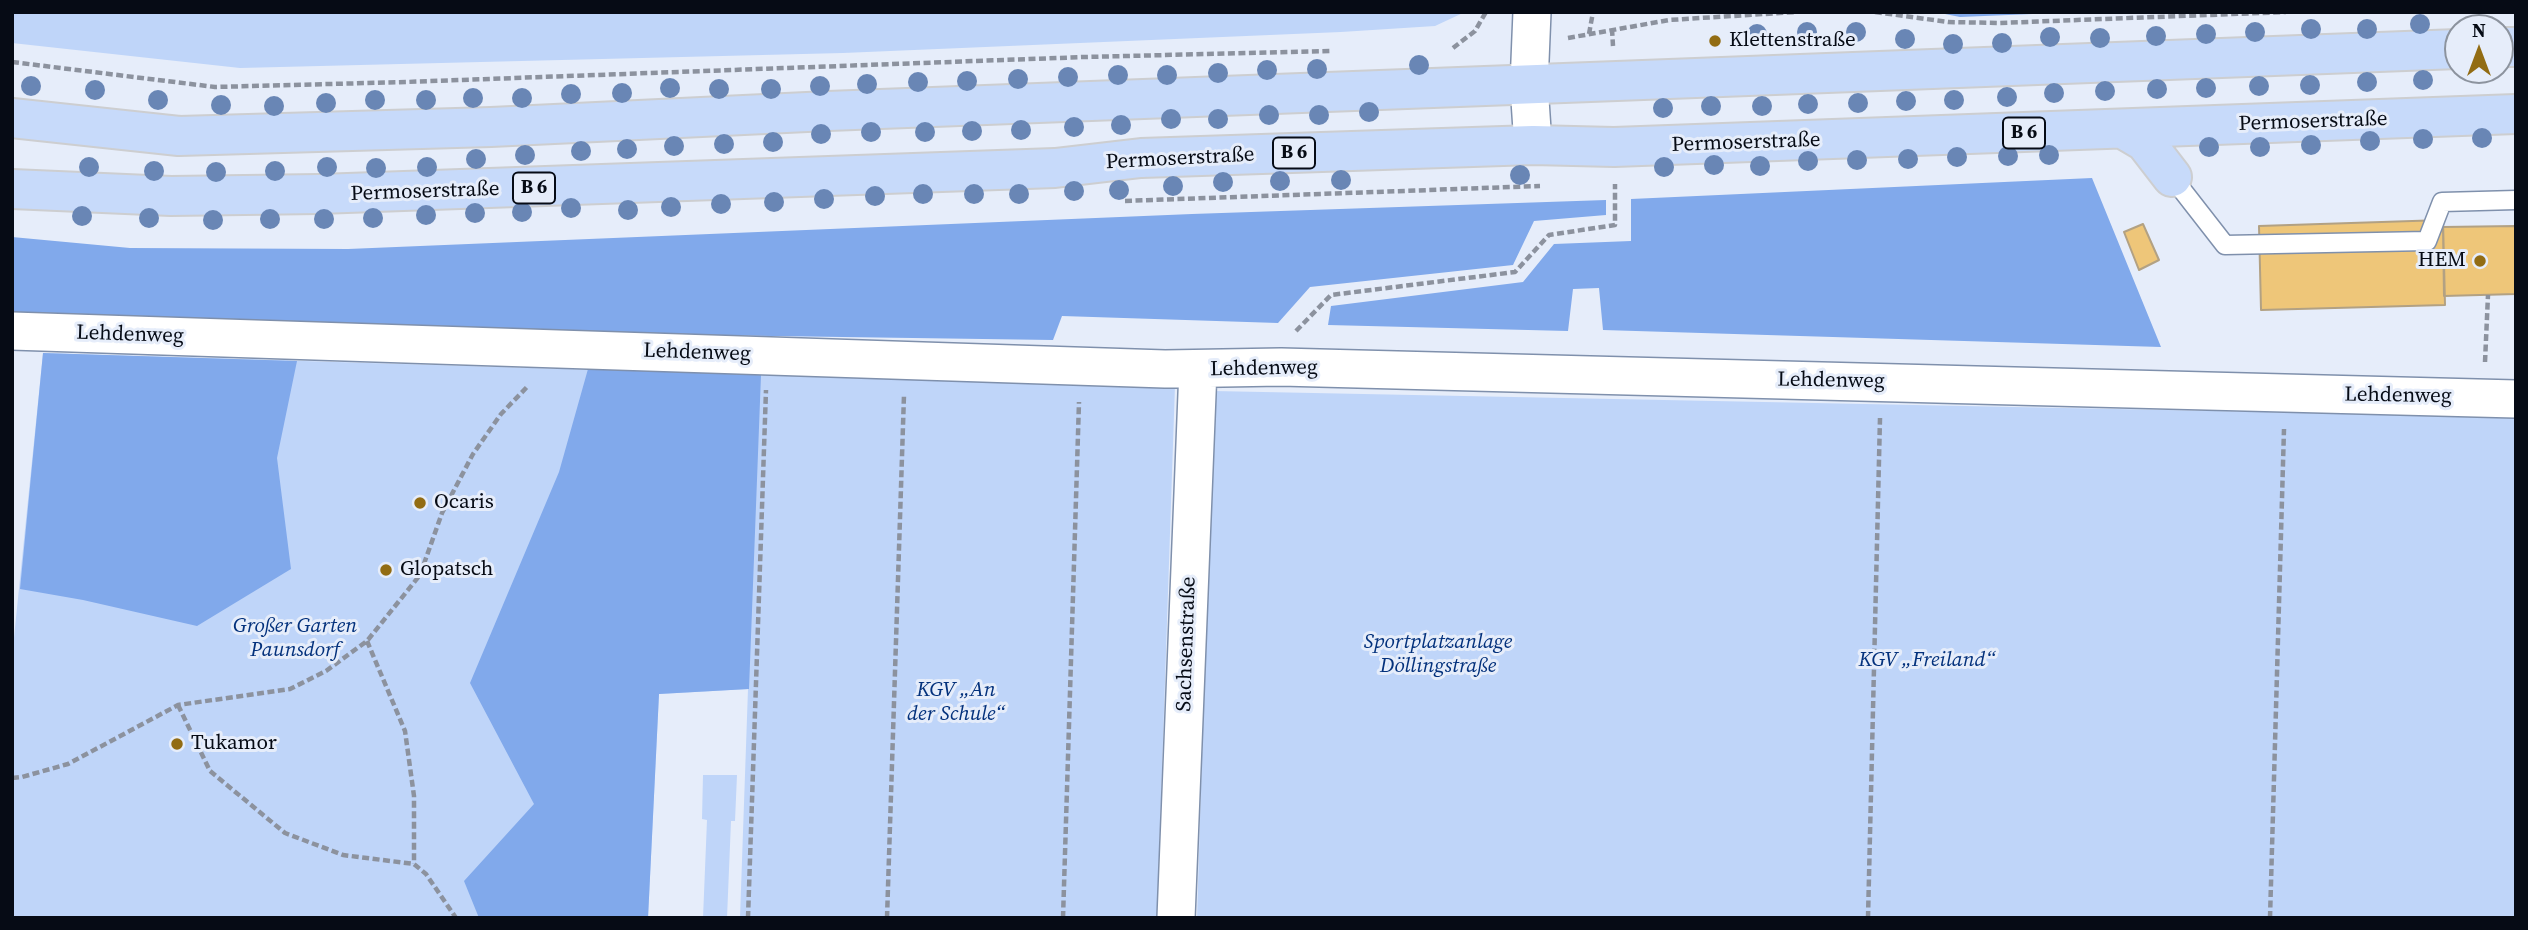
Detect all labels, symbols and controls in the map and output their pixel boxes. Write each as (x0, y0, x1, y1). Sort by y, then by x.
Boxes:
north arrow (2444, 14, 2514, 84)
text: N (2472, 17, 2486, 43)
place label: Klettenstraße (1729, 28, 1856, 54)
marker: Klettenstraße (1707, 33, 1723, 49)
street label: Permoserstraße (2238, 107, 2388, 137)
road number: B 6 (2003, 118, 2045, 148)
street label: Permoserstraße (1671, 128, 1821, 158)
road number: B 6 (1273, 138, 1315, 168)
street label: Permoserstraße (1105, 143, 1255, 175)
road number: B 6 (513, 172, 555, 204)
street label: Permoserstraße (350, 177, 500, 207)
place label: HEM (2418, 248, 2466, 274)
marker: HEM (2472, 253, 2488, 269)
street label: Lehdenweg (76, 321, 184, 349)
street label: Lehdenweg (643, 339, 751, 367)
street label: Lehdenweg (1210, 355, 1318, 383)
street label: Lehdenweg (1777, 367, 1885, 395)
street label: Lehdenweg (2344, 382, 2452, 410)
place label: Ocaris (434, 490, 494, 516)
marker: Ocaris (412, 495, 428, 511)
place label: Glopatsch (400, 557, 493, 583)
marker: Glopatsch (378, 562, 394, 578)
street label: Sachsenstraße (1172, 576, 1202, 712)
park label: Großer Garten Paunsdorf (233, 614, 357, 664)
park label: Sportplatzanlage Döllingstraße (1364, 630, 1512, 680)
park label: KGV „Freiland“ (1858, 648, 1996, 674)
park label: KGV „An der Schule“ (907, 678, 1005, 728)
place label: Tukamor (191, 731, 277, 757)
marker: Tukamor (169, 736, 185, 752)

